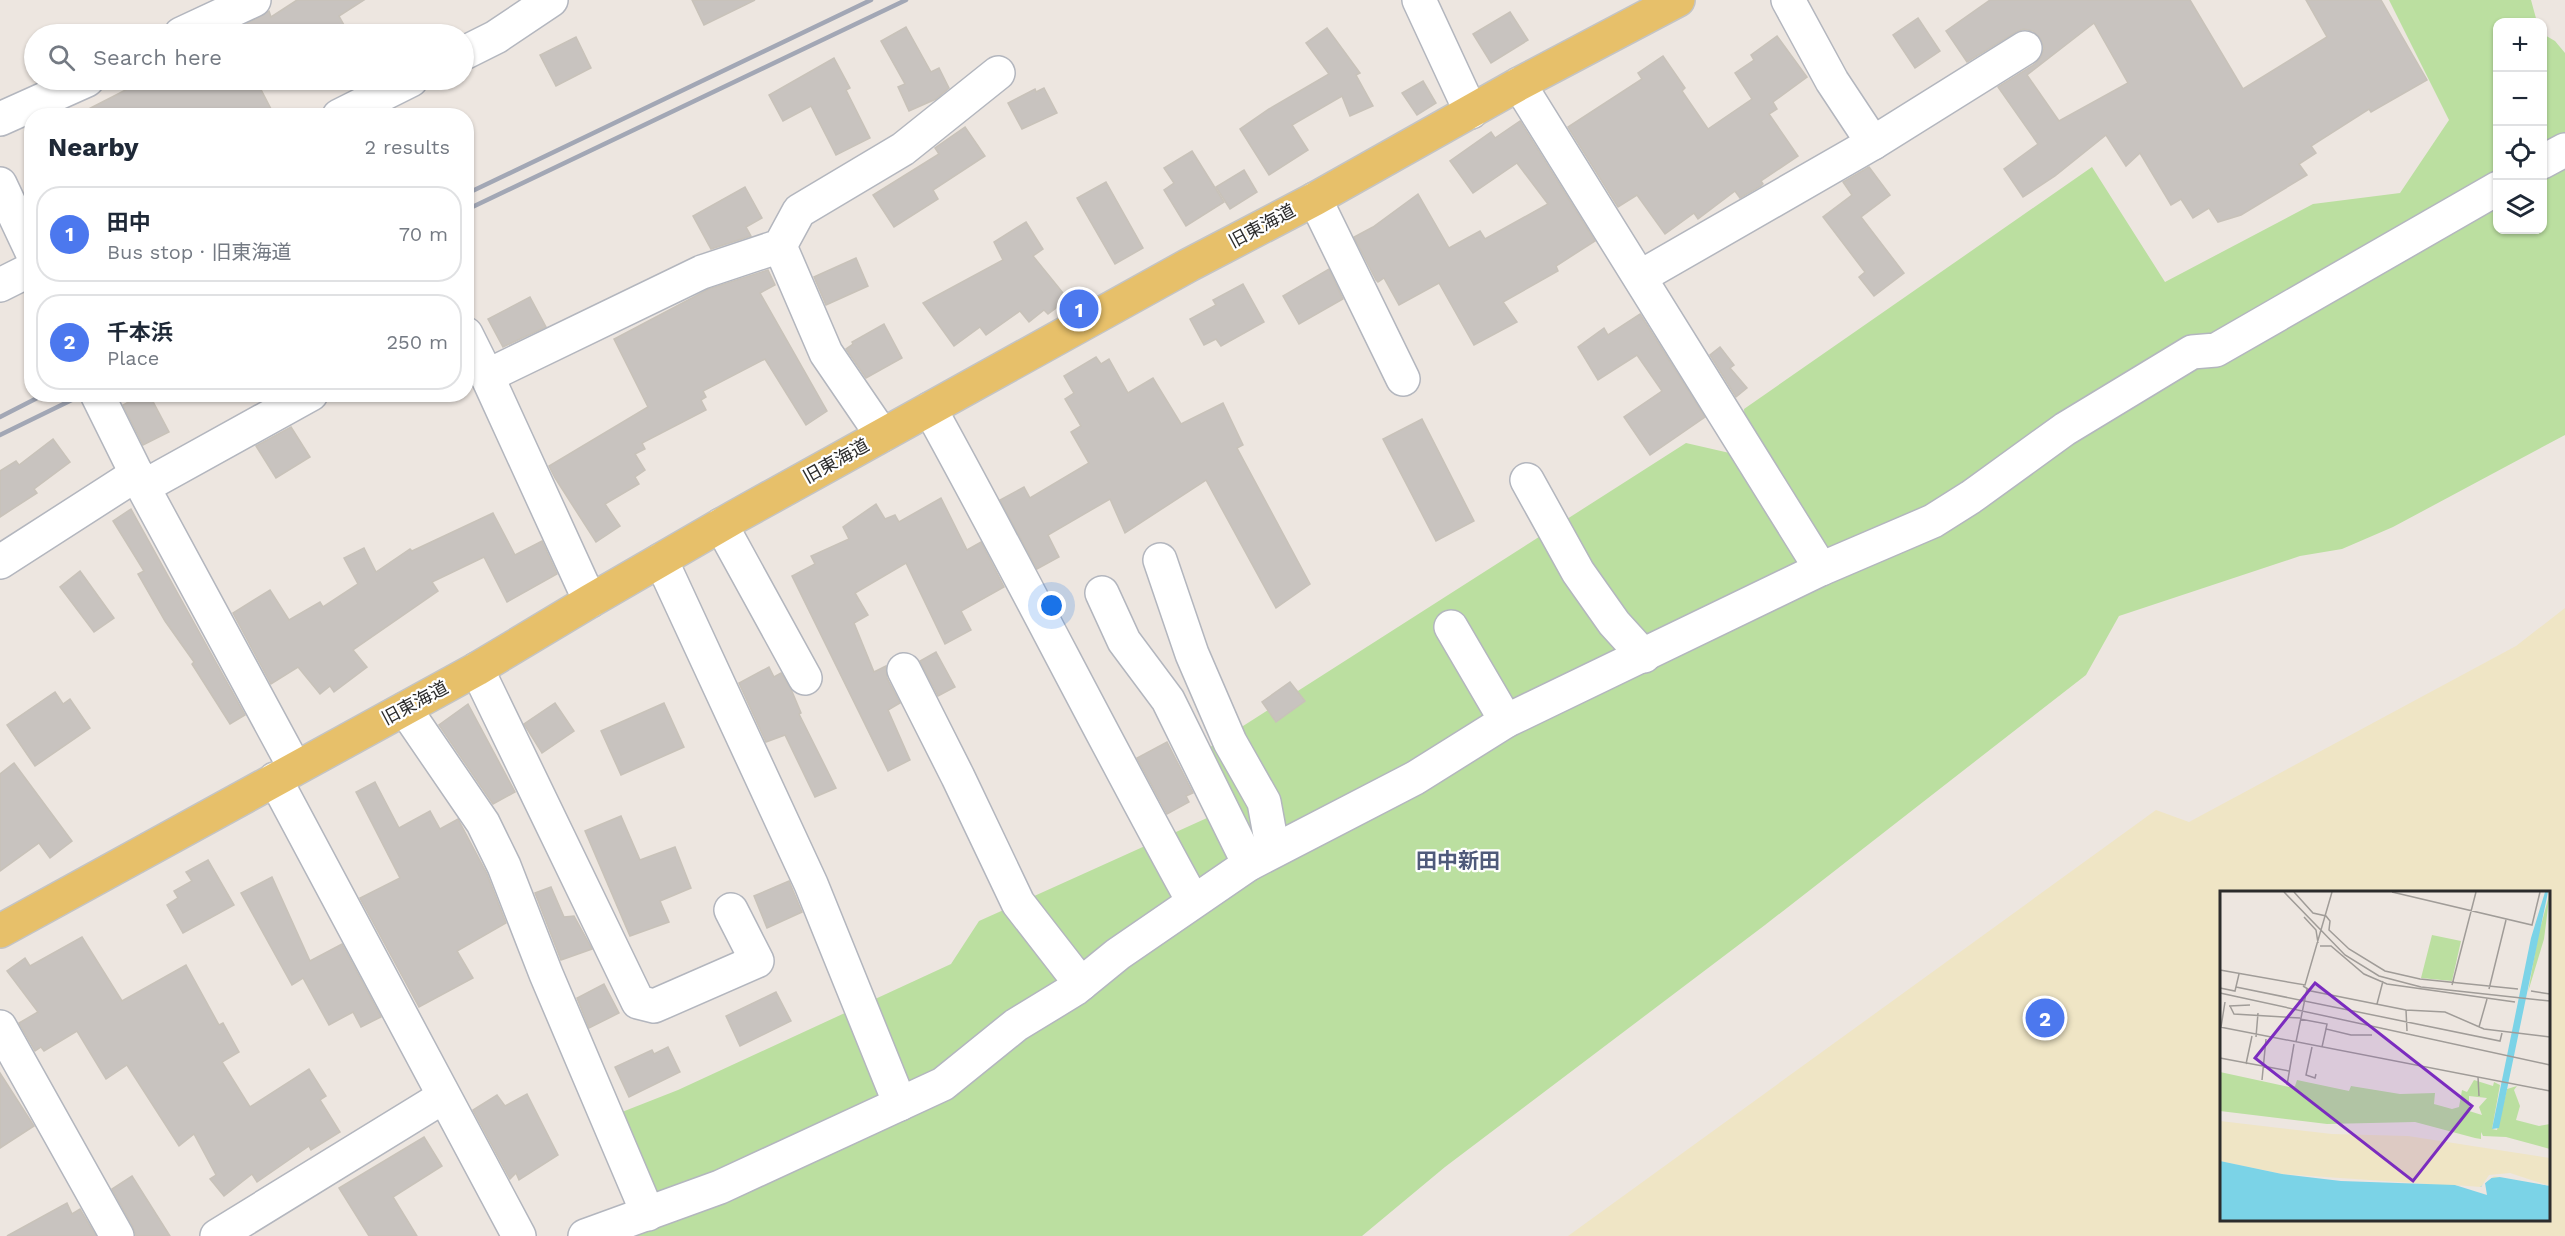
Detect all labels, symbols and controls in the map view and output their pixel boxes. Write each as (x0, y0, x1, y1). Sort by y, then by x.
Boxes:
map controls (2493, 18, 2547, 234)
button: + (2493, 18, 2547, 72)
search box (24, 24, 474, 90)
icon: search (45, 41, 78, 74)
text: Search here (93, 45, 222, 70)
button: − (2493, 72, 2547, 126)
button: locate (2493, 126, 2547, 180)
text: Nearby (48, 132, 139, 162)
text: 2 results (365, 135, 450, 159)
button: layers (2493, 180, 2547, 234)
street label: 旧東海道 (1225, 199, 1298, 252)
text: 田中 (107, 210, 151, 235)
text: 1 (65, 222, 74, 246)
text: 70 m (399, 222, 448, 246)
text: Bus stop · 旧東海道 (107, 240, 291, 264)
pin: 1 (1060, 286, 1098, 332)
text: 千本浜 (107, 320, 173, 345)
text: 2 (64, 330, 75, 354)
text: 250 m (386, 330, 448, 354)
text: Place (107, 346, 159, 370)
street label: 旧東海道 (799, 434, 872, 487)
your location (1037, 591, 1066, 620)
street label: 旧東海道 (378, 676, 451, 729)
district label: 田中新田 (1416, 848, 1500, 873)
inset map (2220, 891, 2550, 1221)
pin: 2 (2026, 996, 2064, 1040)

